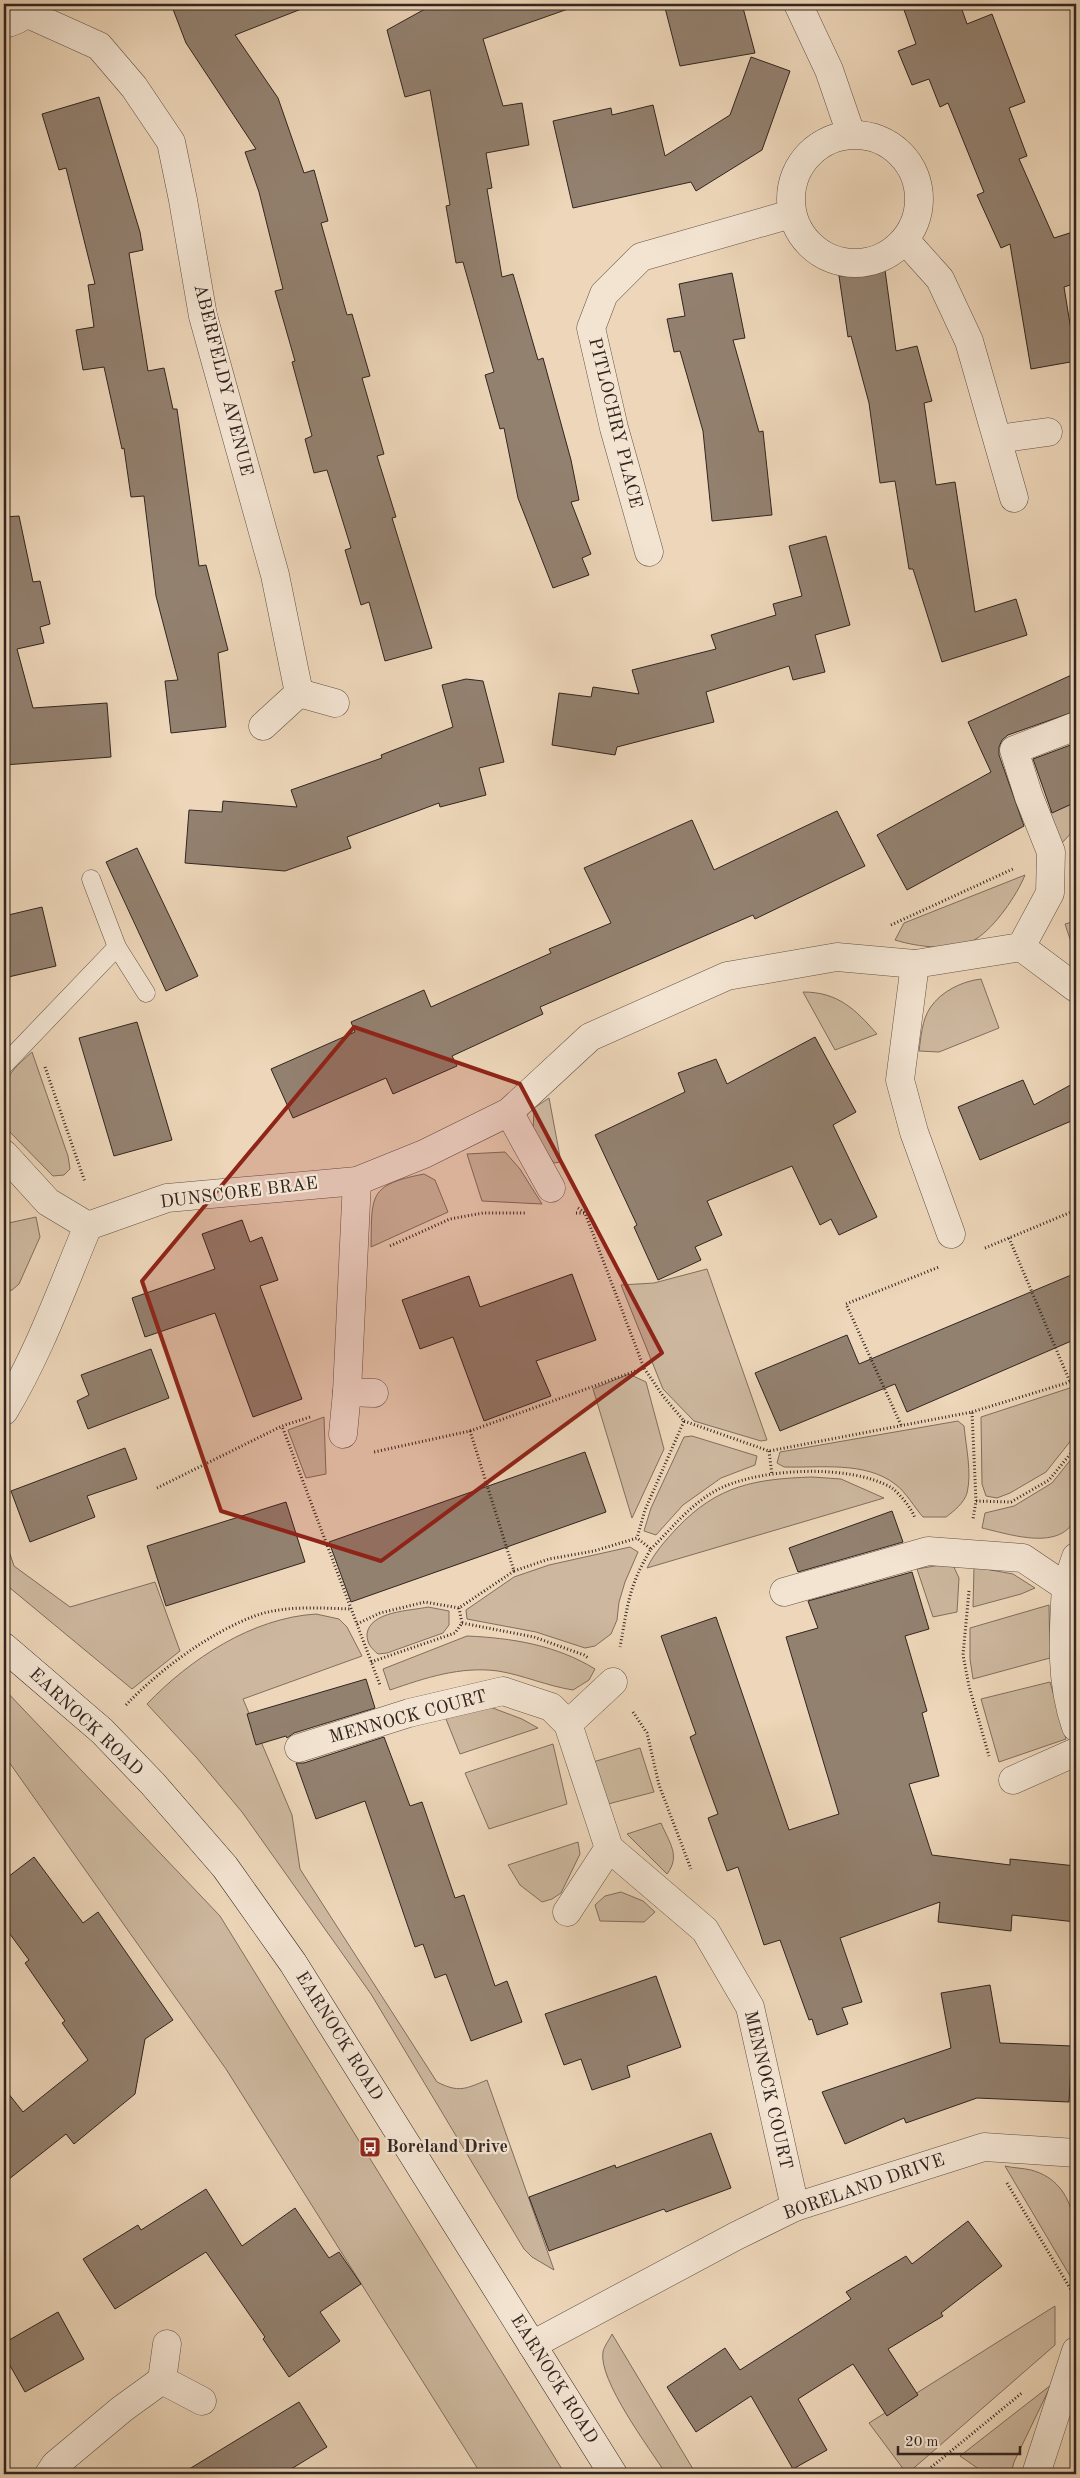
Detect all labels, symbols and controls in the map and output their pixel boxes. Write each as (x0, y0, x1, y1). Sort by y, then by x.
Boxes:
street label: ABERFELDY AVENUE (190, 282, 256, 478)
street label: PITLOCHRY PLACE (585, 336, 645, 510)
street label: DUNSCORE BRAE (159, 1174, 319, 1212)
street label: EARNOCK ROAD (26, 1665, 146, 1779)
street label: MENNOCK COURT (327, 1687, 489, 1747)
street label: EARNOCK ROAD (292, 1968, 386, 2104)
street label: MENNOCK COURT (741, 2009, 795, 2171)
bus stop icon: Boreland Drive (358, 2135, 382, 2159)
place label: Boreland Drive (386, 2138, 508, 2156)
street label: BORELAND DRIVE (781, 2151, 947, 2223)
street label: EARNOCK ROAD (507, 2311, 601, 2447)
scale bar (898, 2423, 1020, 2455)
text: 20 m (905, 2435, 939, 2450)

